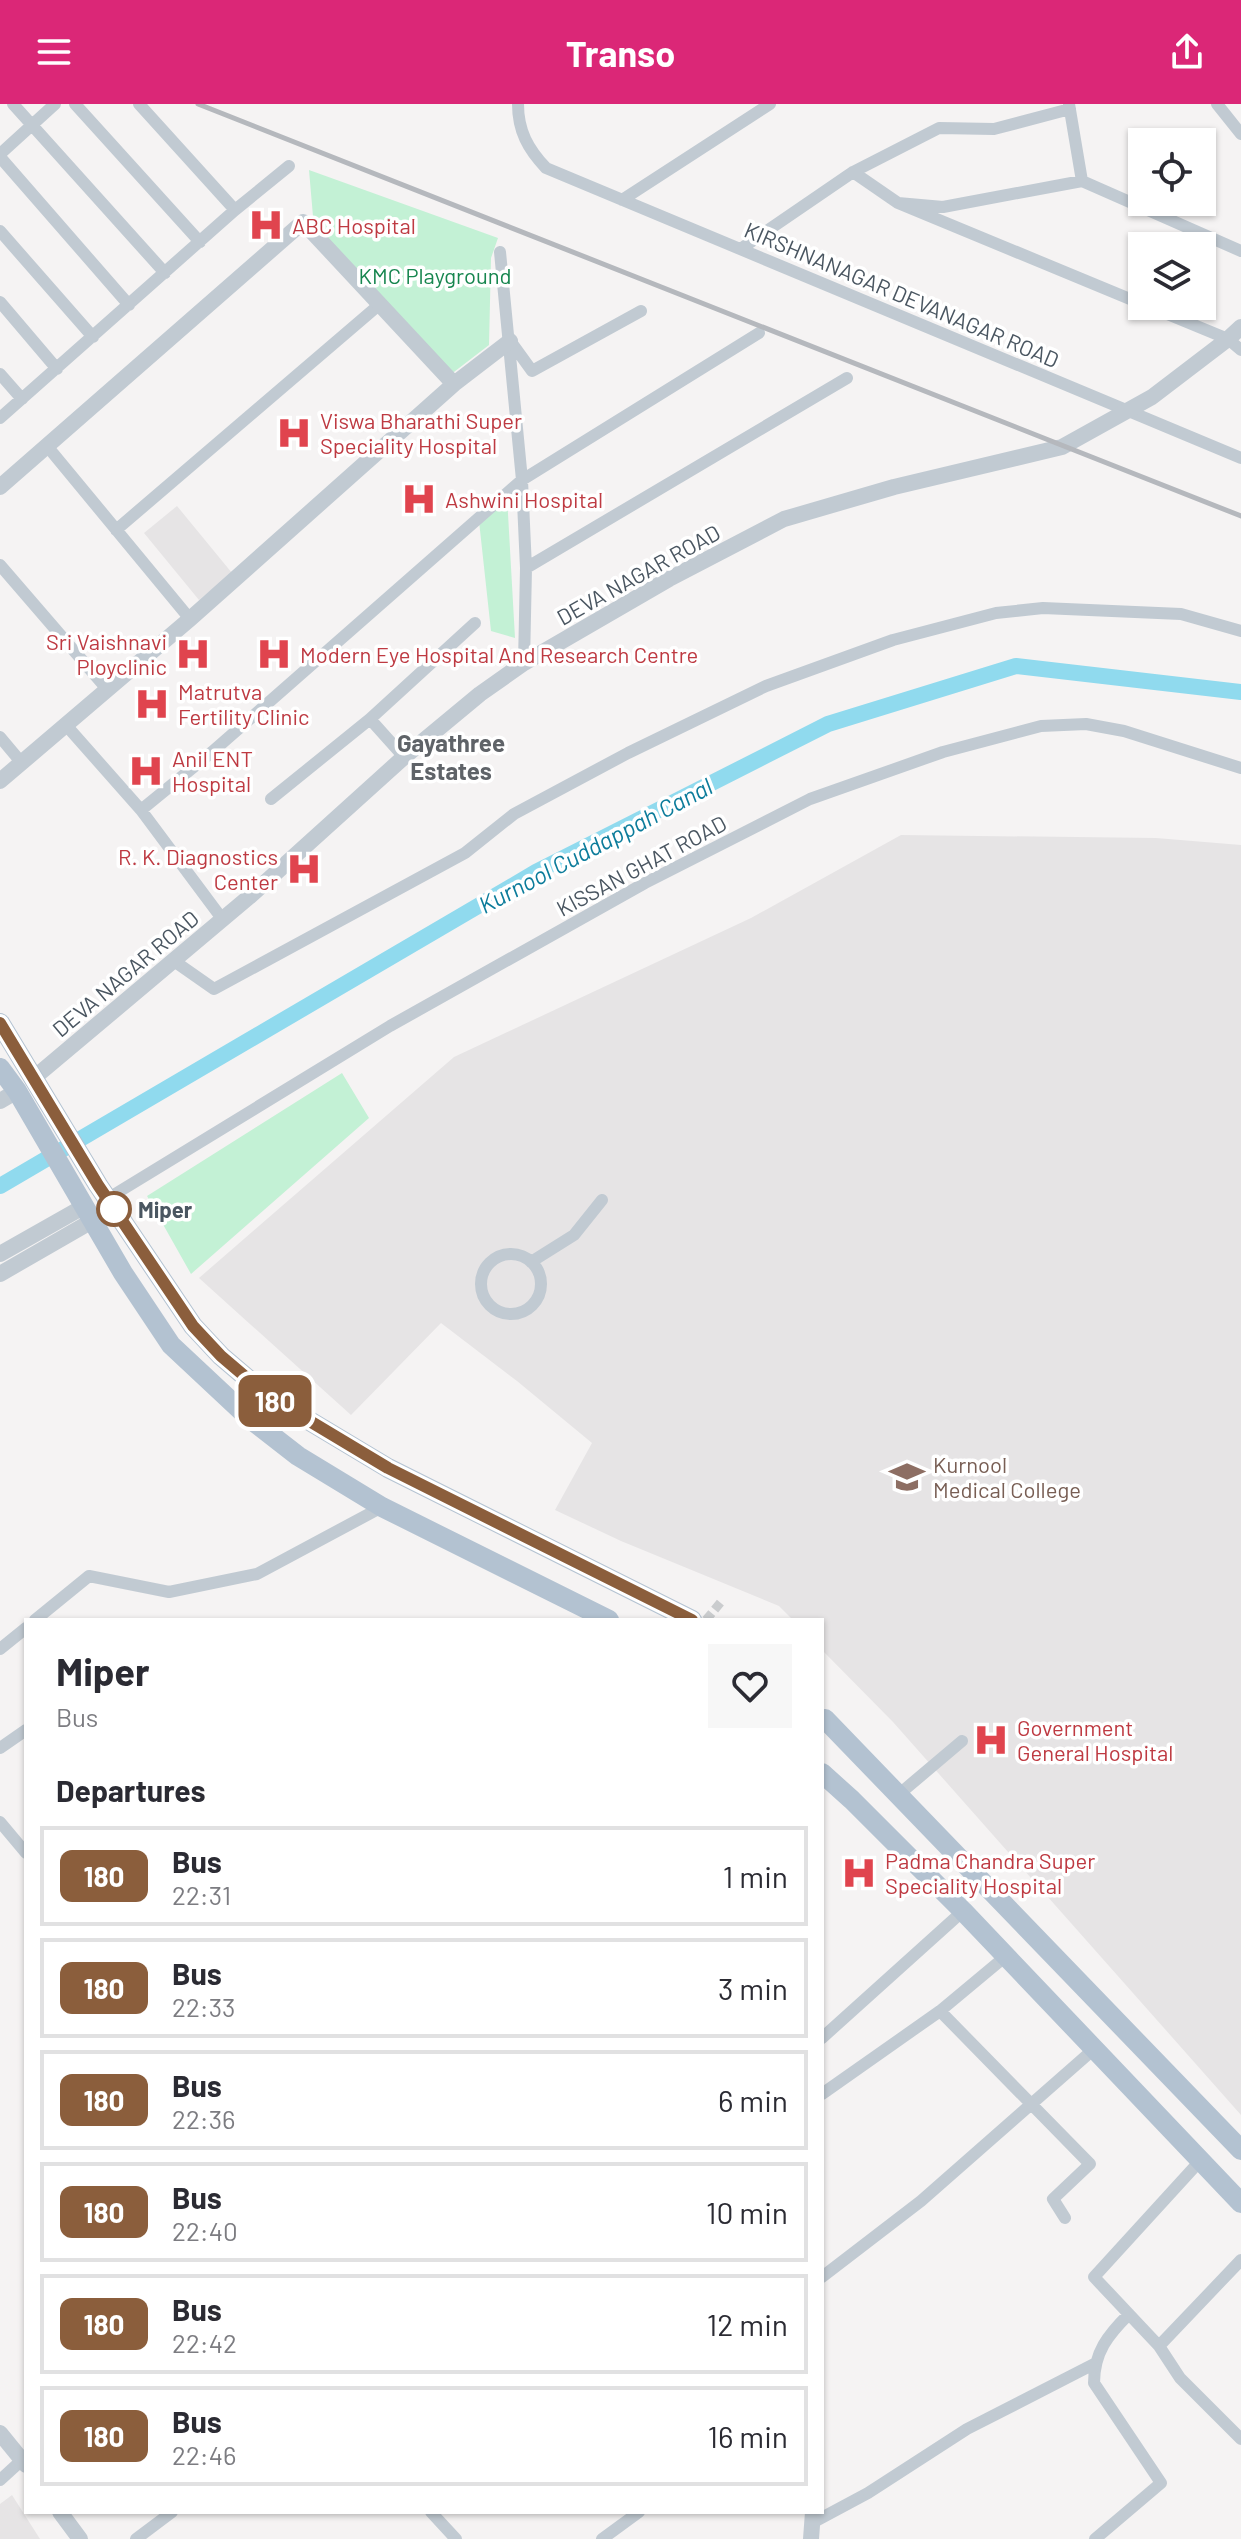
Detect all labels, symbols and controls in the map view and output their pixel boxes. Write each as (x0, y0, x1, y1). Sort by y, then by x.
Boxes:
icon: menu (32, 30, 76, 74)
icon: share (1165, 30, 1209, 74)
text: Transo (566, 31, 675, 74)
map controls (1128, 128, 1216, 320)
button: locate (1128, 128, 1216, 216)
hospital icon: ABC Hospital (247, 206, 285, 244)
place label: ABC Hospital (292, 212, 416, 238)
street label: KIRSHNANAGAR DEVANAGAR ROAD (741, 216, 1063, 372)
button: layers (1128, 232, 1216, 320)
park label: KMC Playground (359, 262, 511, 288)
place label: Viswa Bharathi Super Speciality Hospital (320, 407, 522, 458)
hospital icon: Viswa Bharathi Super Speciality Hospital (275, 414, 313, 452)
hospital icon: Ashwini Hospital (400, 480, 438, 518)
place label: Ashwini Hospital (445, 486, 603, 512)
street label: DEVA NAGAR ROAD (552, 518, 724, 630)
place label: Sri Vaishnavi Ployclinic (46, 628, 167, 679)
hospital icon: Sri Vaishnavi Ployclinic (174, 635, 212, 673)
hospital icon: Modern Eye Hospital And Research Centre (255, 635, 293, 673)
place label: Modern Eye Hospital And Research Centre (300, 641, 698, 667)
place label: Matrutva Fertility Clinic (178, 678, 309, 729)
hospital icon: Matrutva Fertility Clinic (133, 685, 171, 723)
district label: Gayathree Estates (397, 728, 505, 785)
place label: Anil ENT Hospital (172, 745, 253, 796)
hospital icon: Anil ENT Hospital (127, 752, 165, 790)
water label: Kurnool Cuddappah Canal (473, 771, 717, 919)
street label: KISSAN GHAT ROAD (552, 809, 730, 921)
place label: R. K. Diagnostics Center (118, 843, 278, 894)
hospital icon: R. K. Diagnostics Center (285, 850, 323, 888)
street label: DEVA NAGAR ROAD (47, 904, 203, 1042)
marker: Miper (97, 1192, 131, 1226)
place label: Miper (138, 1196, 193, 1222)
line badge: 180 (229, 1375, 321, 1427)
text: 180 (254, 1384, 296, 1418)
place label: Kurnool Medical College (933, 1451, 1081, 1502)
school or university icon: Kurnool Medical College (888, 1458, 926, 1496)
button: heart (708, 1644, 792, 1728)
text: Miper (56, 1648, 150, 1694)
text: Bus (56, 1701, 98, 1732)
place label: Government General Hospital (1017, 1714, 1173, 1765)
hospital icon: Government General Hospital (972, 1721, 1010, 1759)
text: Departures (56, 1772, 206, 1808)
text: Bus (172, 1843, 222, 1879)
place label: Padma Chandra Super Speciality Hospital (885, 1847, 1095, 1898)
hospital icon: Padma Chandra Super Speciality Hospital (840, 1854, 878, 1892)
text: 1 min (723, 1858, 788, 1894)
text: 180 (83, 1859, 125, 1893)
text: 22:31 (172, 1879, 231, 1910)
text: Bus (172, 1955, 222, 1991)
text: 3 min (718, 1970, 788, 2006)
text: 180 (83, 1971, 125, 2005)
text: 22:33 (172, 1991, 235, 2022)
text: Bus (172, 2067, 222, 2103)
text: 6 min (718, 2082, 788, 2118)
text: 180 (83, 2083, 125, 2117)
text: 22:36 (172, 2103, 235, 2134)
text: Bus (172, 2179, 222, 2215)
text: 10 min (706, 2194, 788, 2230)
text: 180 (83, 2195, 125, 2229)
text: 22:40 (172, 2215, 238, 2246)
text: Bus (172, 2291, 222, 2327)
text: 12 min (707, 2306, 788, 2342)
text: 180 (83, 2307, 125, 2341)
text: 22:42 (172, 2327, 237, 2358)
text: Bus (172, 2403, 222, 2439)
text: 16 min (707, 2418, 788, 2454)
text: 180 (83, 2419, 125, 2453)
text: 22:46 (172, 2439, 236, 2470)

